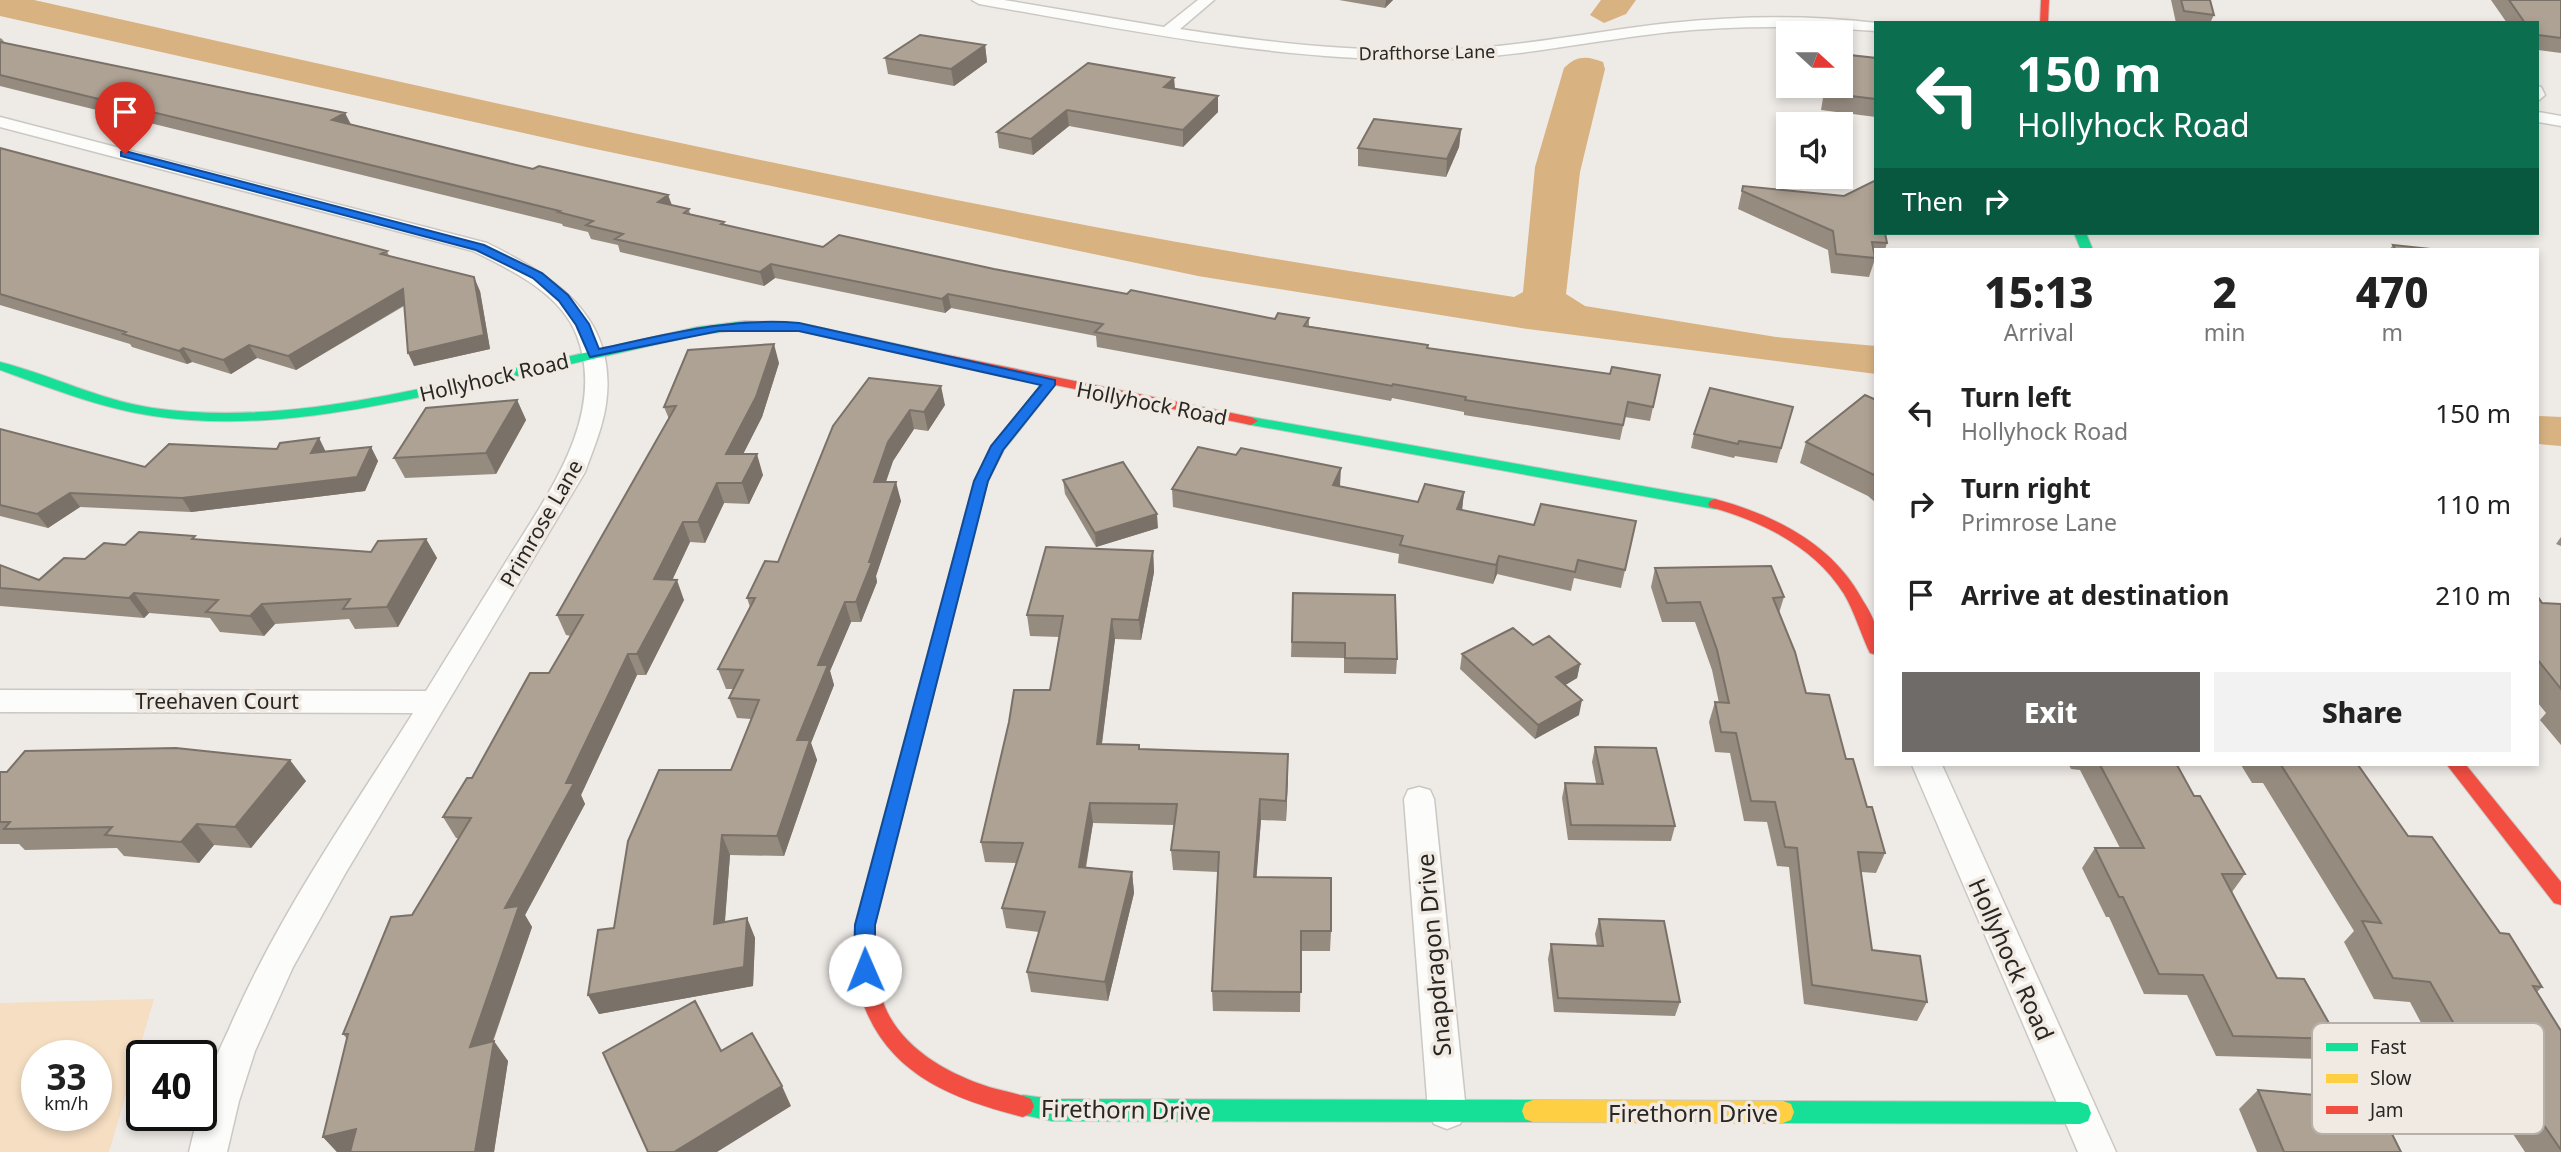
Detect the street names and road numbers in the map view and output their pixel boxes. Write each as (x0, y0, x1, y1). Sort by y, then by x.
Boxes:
street label: Drafthorse Lane (1358, 39, 1496, 65)
street label: Hollyhock Road (416, 346, 572, 408)
street label: Hollyhock Road (1074, 375, 1230, 431)
street label: Primrose Lane (493, 454, 589, 592)
street label: Treehaven Court (135, 687, 299, 715)
street label: Snapdragon Drive (1408, 852, 1458, 1058)
street label: Hollyhock Road (1961, 873, 2063, 1045)
street label: Firethorn Drive (1041, 1091, 1211, 1127)
street label: Firethorn Drive (1608, 1096, 1778, 1129)

